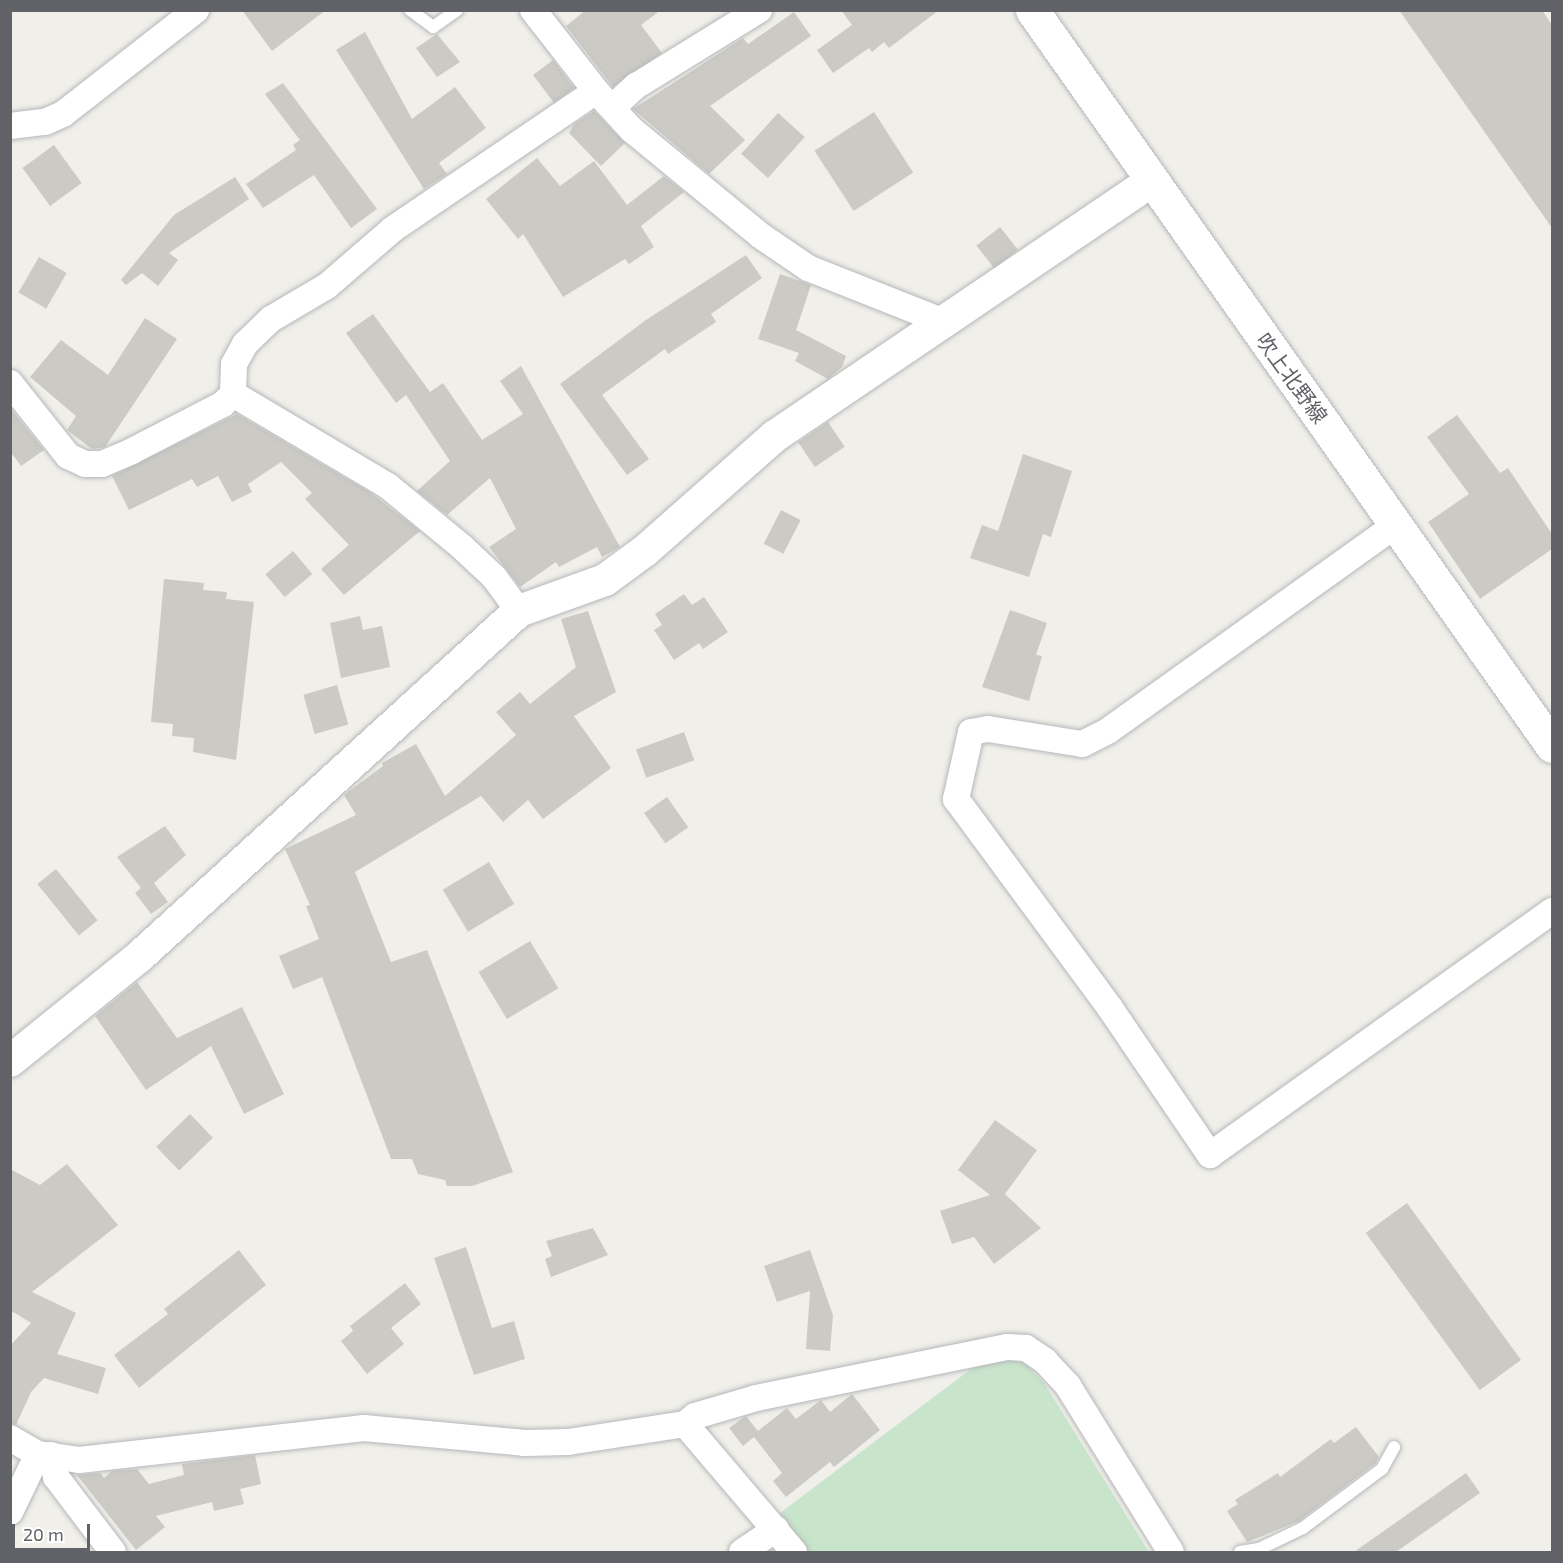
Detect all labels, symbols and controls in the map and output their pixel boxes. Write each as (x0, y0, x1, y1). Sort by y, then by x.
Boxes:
street label: 吹上北野線 (1251, 328, 1333, 428)
scale bar (15, 1512, 93, 1550)
text: 20 m (23, 1523, 64, 1545)

